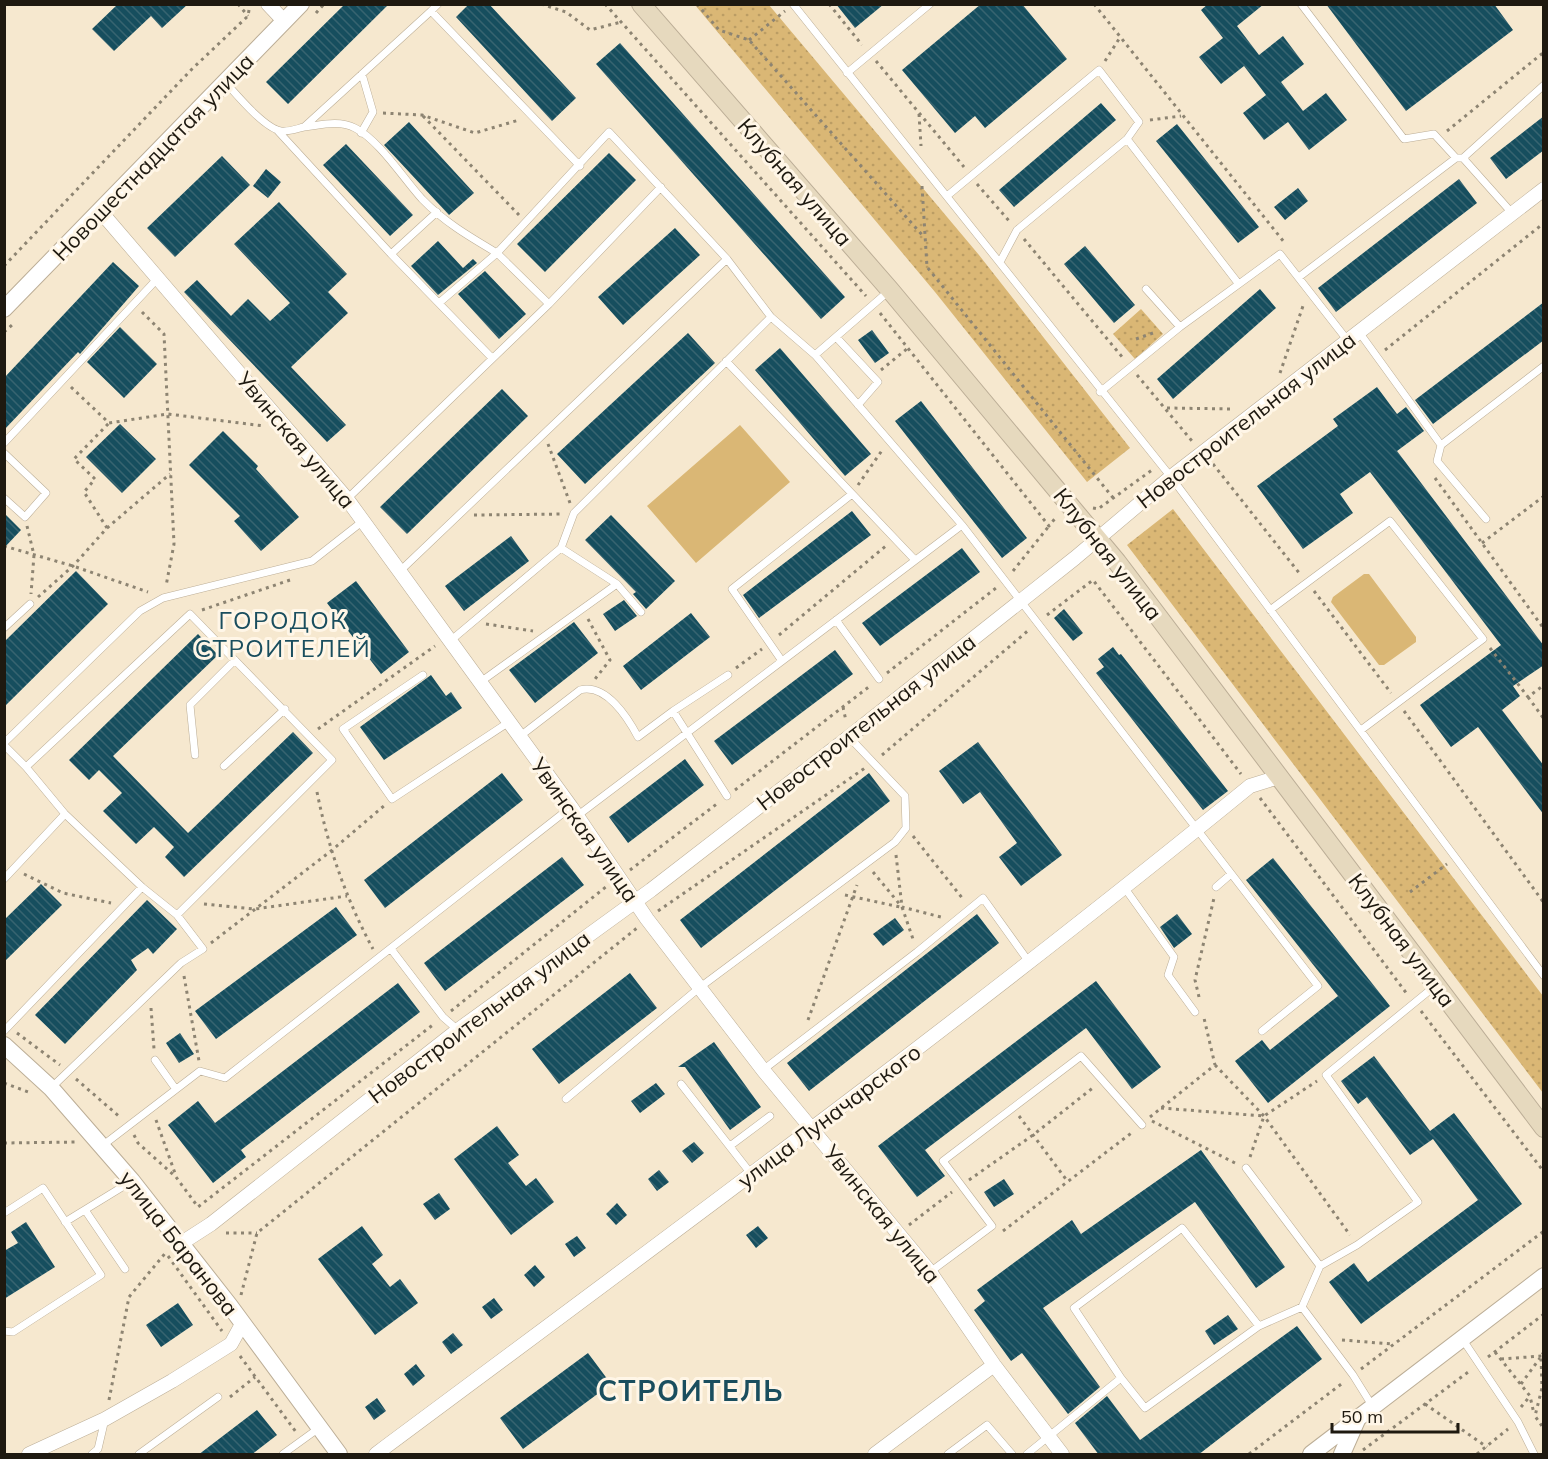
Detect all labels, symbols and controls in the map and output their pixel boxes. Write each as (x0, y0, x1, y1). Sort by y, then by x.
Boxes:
street label: Новошестнадцатая улица (46, 47, 260, 267)
street label: Клубная улица (732, 112, 858, 252)
street label: Новостроительная улица (1131, 326, 1361, 514)
street label: Увинская улица (230, 365, 361, 514)
street label: Клубная улица (1048, 482, 1168, 626)
district label: ГОРОДОК СТРОИТЕЛЕЙ (195, 605, 371, 663)
street label: Новостроительная улица (751, 628, 981, 816)
street label: Увинская улица (524, 751, 645, 908)
street label: Клубная улица (1342, 867, 1462, 1013)
street label: Новостроительная улица (362, 924, 596, 1110)
street label: улица Луначарского (732, 1038, 926, 1194)
street label: Увинская улица (817, 1138, 946, 1289)
street label: улица Баранова (114, 1165, 244, 1321)
district label: СТРОИТЕЛЬ (598, 1373, 784, 1408)
scale bar (1332, 1396, 1458, 1434)
text: 50 m (1341, 1405, 1383, 1428)

